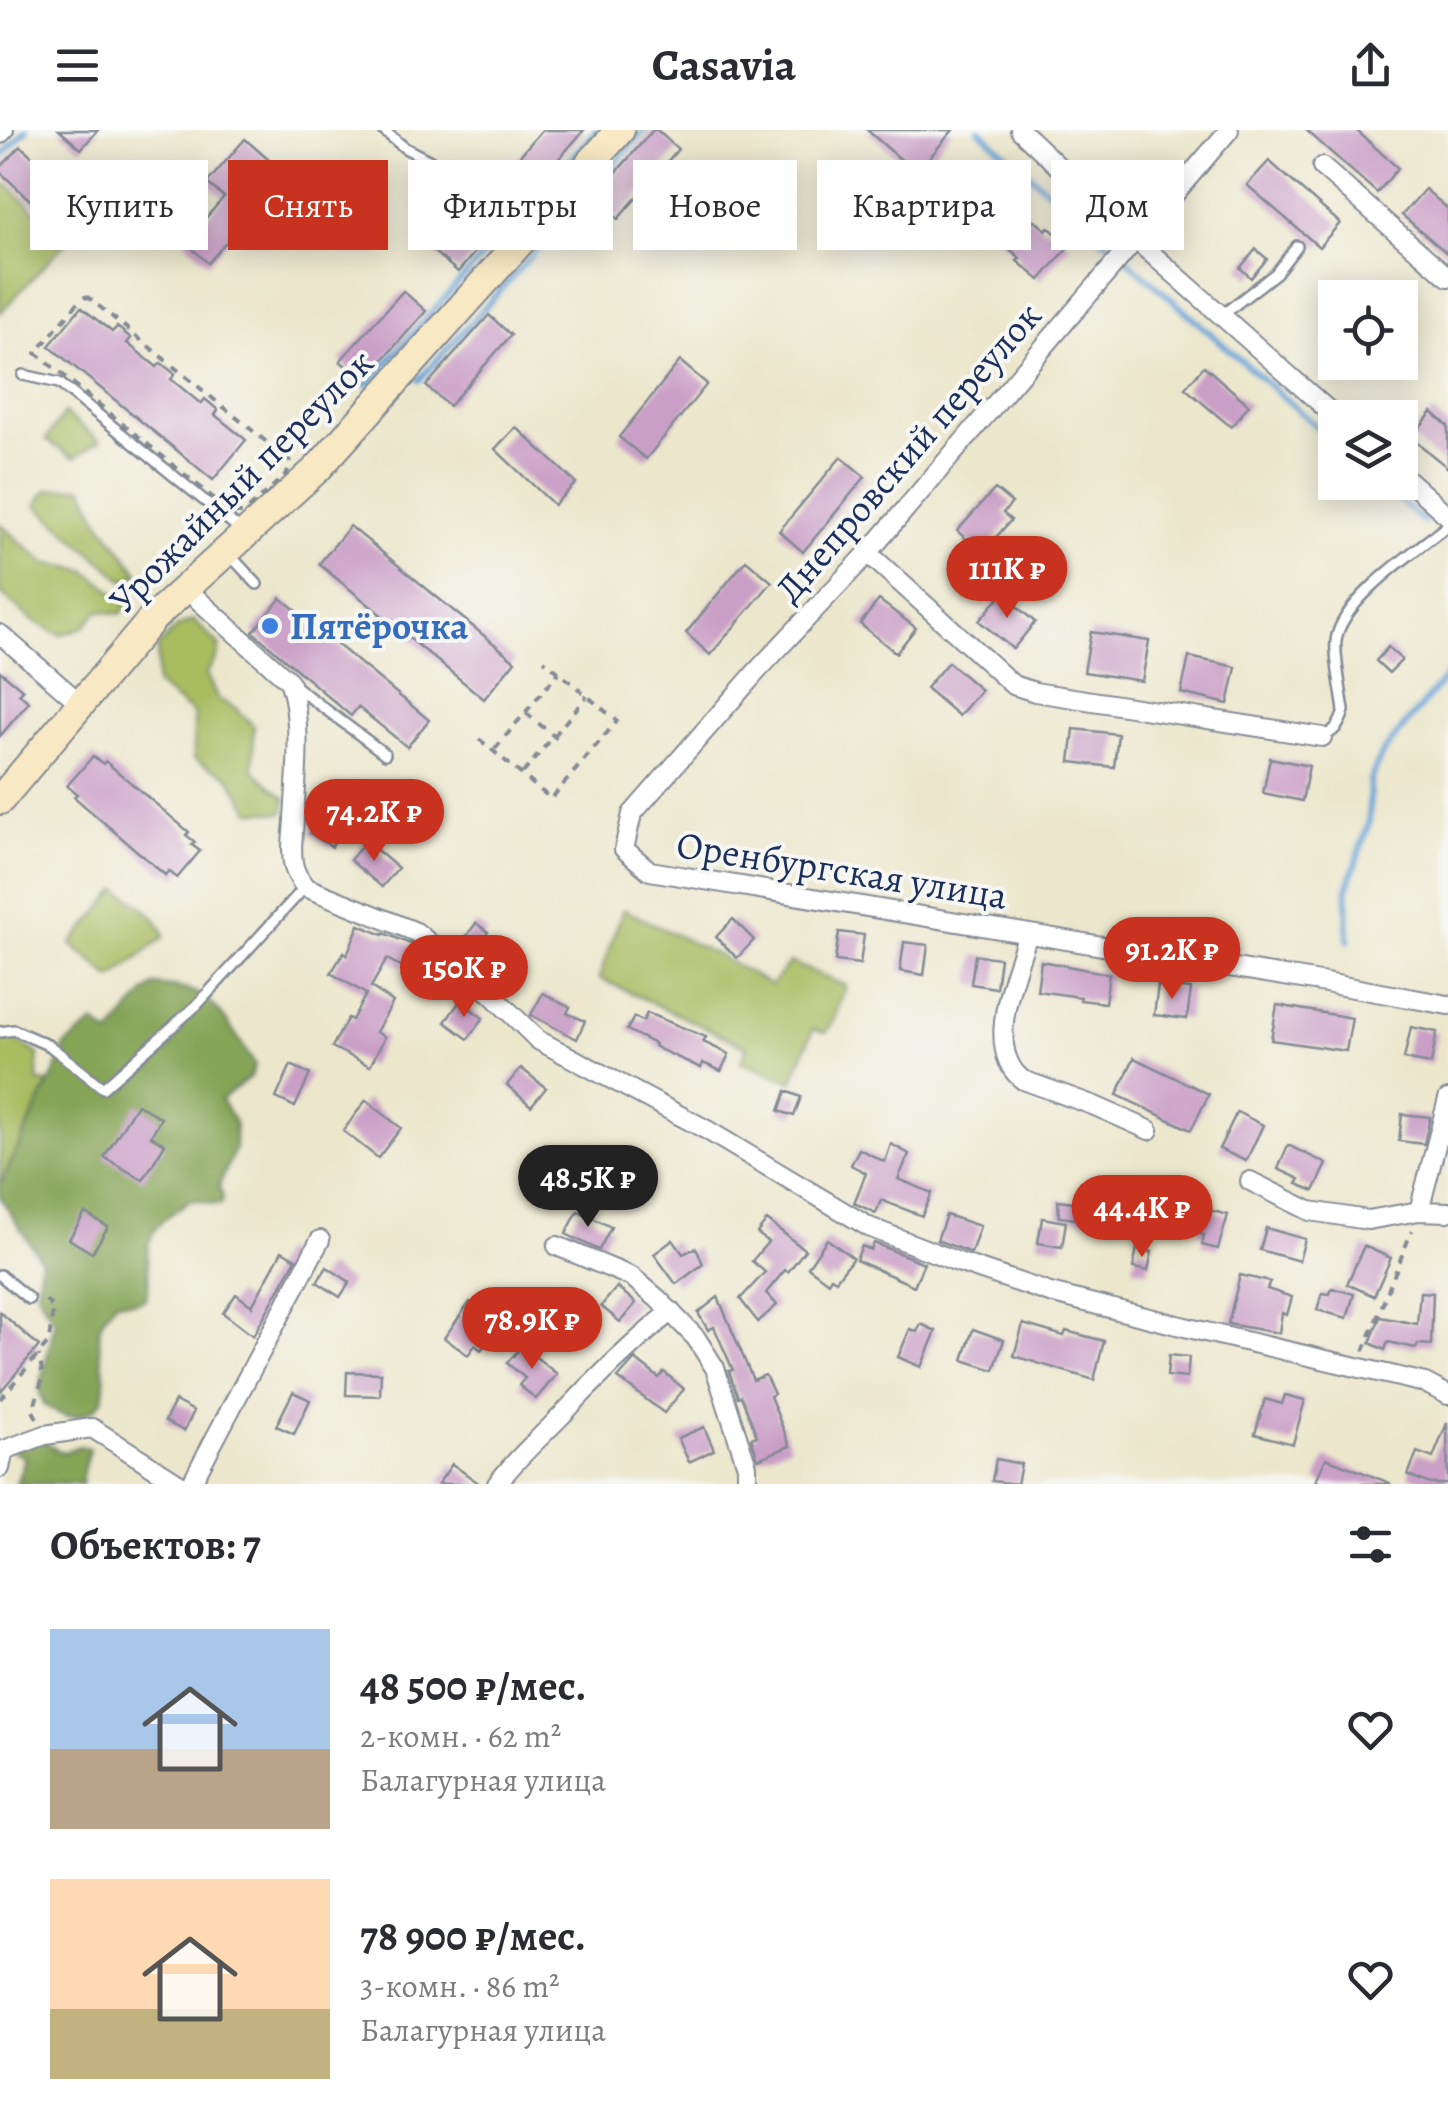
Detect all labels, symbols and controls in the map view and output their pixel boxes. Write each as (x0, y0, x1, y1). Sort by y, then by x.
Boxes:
text: Casavia (652, 34, 796, 96)
icon: menu (50, 38, 105, 93)
icon: share (1343, 38, 1398, 93)
chip: Купить (30, 160, 208, 250)
chip: Снять (228, 160, 388, 250)
chip: Фильтры (408, 160, 613, 250)
chip: Новое (633, 160, 797, 250)
chip: Квартира (817, 160, 1031, 250)
chip: Дом (1051, 160, 1184, 250)
map controls (1318, 280, 1418, 500)
button: locate (1318, 280, 1418, 380)
street label: Днепровский переулок (763, 291, 1053, 613)
street label: Урожайный переулок (97, 337, 385, 625)
button: layers (1318, 400, 1418, 500)
pin: 111K ₽ (926, 536, 1088, 621)
text: 111K ₽ (968, 546, 1046, 590)
place label: Пятёрочка (290, 600, 469, 652)
marker: Пятёрочка (259, 615, 281, 637)
pin: 74.2K ₽ (282, 779, 466, 864)
text: 74.2K ₽ (326, 789, 422, 833)
street label: Оренбургская улица (673, 818, 1011, 922)
pin: 91.2K ₽ (1080, 917, 1264, 1002)
text: 91.2K ₽ (1125, 927, 1219, 971)
pin: 150K ₽ (383, 935, 545, 1020)
text: 150K ₽ (422, 945, 506, 989)
pin: 48.5K ₽ (496, 1145, 680, 1230)
text: 48.5K ₽ (540, 1155, 636, 1199)
pin: 44.4K ₽ (1050, 1175, 1234, 1260)
text: 44.4K ₽ (1094, 1185, 1190, 1229)
pin: 78.9K ₽ (440, 1287, 624, 1372)
text: 78.9K ₽ (484, 1297, 580, 1341)
text: Объектов: 7 (50, 1516, 261, 1573)
icon: filters (1343, 1517, 1398, 1572)
text: 48 500 ₽/мес. (360, 1657, 586, 1714)
icon: home (130, 1669, 250, 1789)
icon: heart (1343, 1702, 1398, 1757)
text: 2-комн. · 62 m² (360, 1714, 561, 1758)
text: Балагурная улица (360, 1758, 606, 1802)
text: 78 900 ₽/мес. (360, 1907, 586, 1964)
icon: home (130, 1919, 250, 2039)
icon: heart (1343, 1952, 1398, 2007)
text: 3-комн. · 86 m² (360, 1964, 560, 2008)
text: Балагурная улица (360, 2008, 606, 2052)

